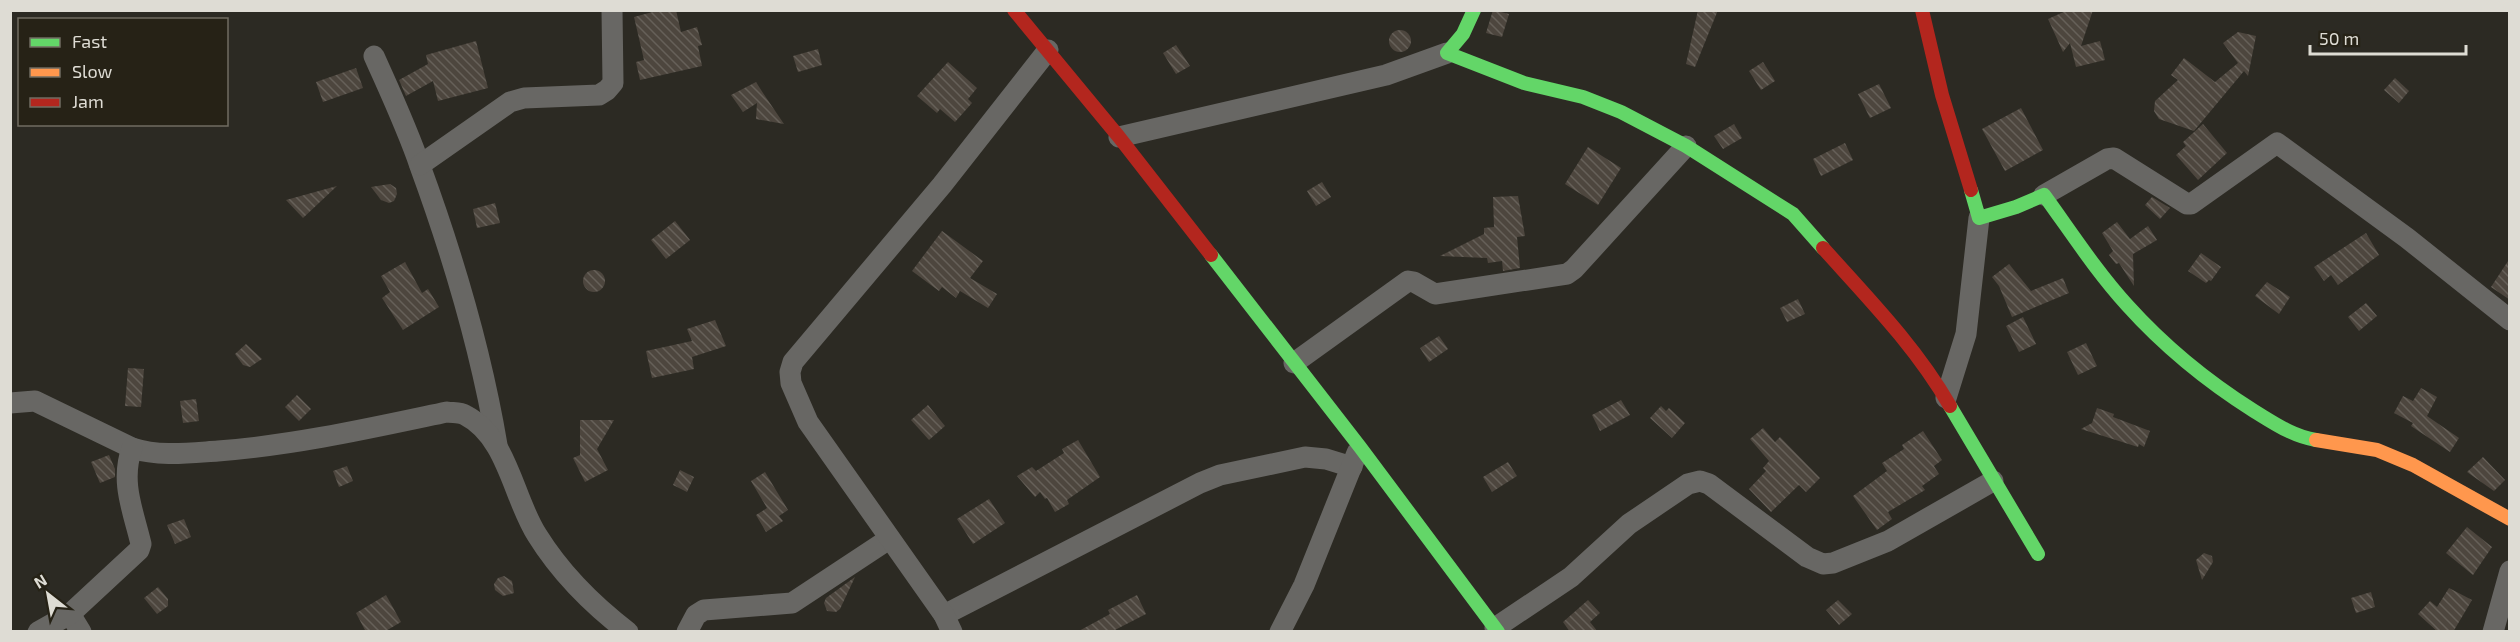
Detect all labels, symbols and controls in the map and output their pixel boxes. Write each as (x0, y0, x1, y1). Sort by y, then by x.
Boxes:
legend (18, 18, 228, 126)
scale bar (2310, 18, 2466, 56)
text: 50 m (2319, 27, 2359, 49)
text: Fast (72, 30, 107, 52)
text: Slow (72, 60, 113, 82)
text: Jam (72, 90, 104, 112)
north arrow (18, 564, 78, 624)
text: N (30, 570, 50, 592)

